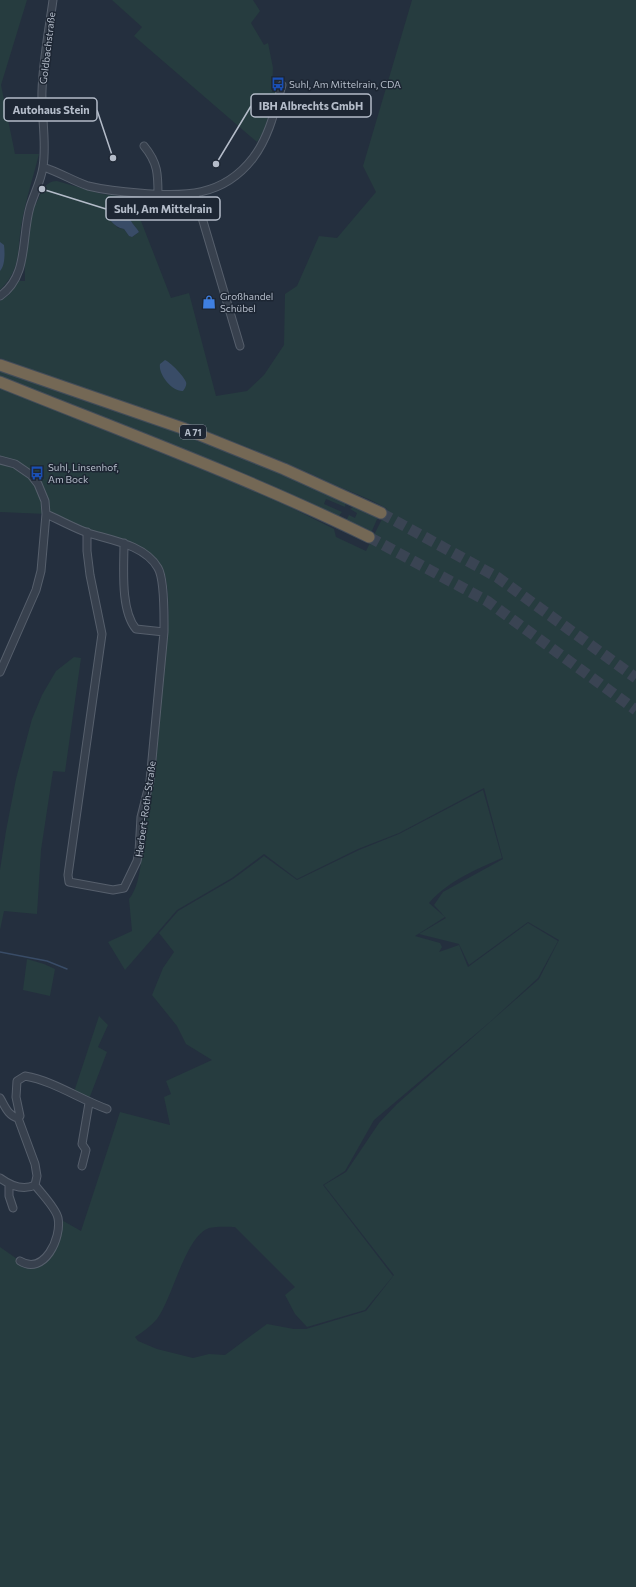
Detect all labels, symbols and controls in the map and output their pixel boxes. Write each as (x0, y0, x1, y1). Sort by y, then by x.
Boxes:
street label: Goldbachstraße (37, 11, 57, 85)
bus stop icon: Suhl, Am Mittelrain, CDA (270, 76, 286, 92)
place label: Suhl, Am Mittelrain, CDA (289, 78, 401, 90)
callout: IBH Albrechts GmbH (251, 94, 371, 117)
callout: Autohaus Stein (4, 98, 97, 121)
text: IBH Albrechts GmbH (259, 99, 363, 112)
text: Autohaus Stein (12, 103, 90, 116)
callout: Suhl, Am Mittelrain (106, 197, 220, 220)
text: Suhl, Am Mittelrain (114, 202, 212, 215)
place label: Großhandel Schübel (220, 290, 273, 314)
shop icon: Großhandel Schübel (201, 294, 217, 310)
road number: A 71 (180, 425, 206, 439)
place label: Suhl, Linsenhof, Am Bock (48, 461, 119, 485)
bus stop icon: Suhl, Linsenhof, Am Bock (29, 465, 45, 481)
street label: Herbert-Roth-Straße (132, 760, 158, 858)

